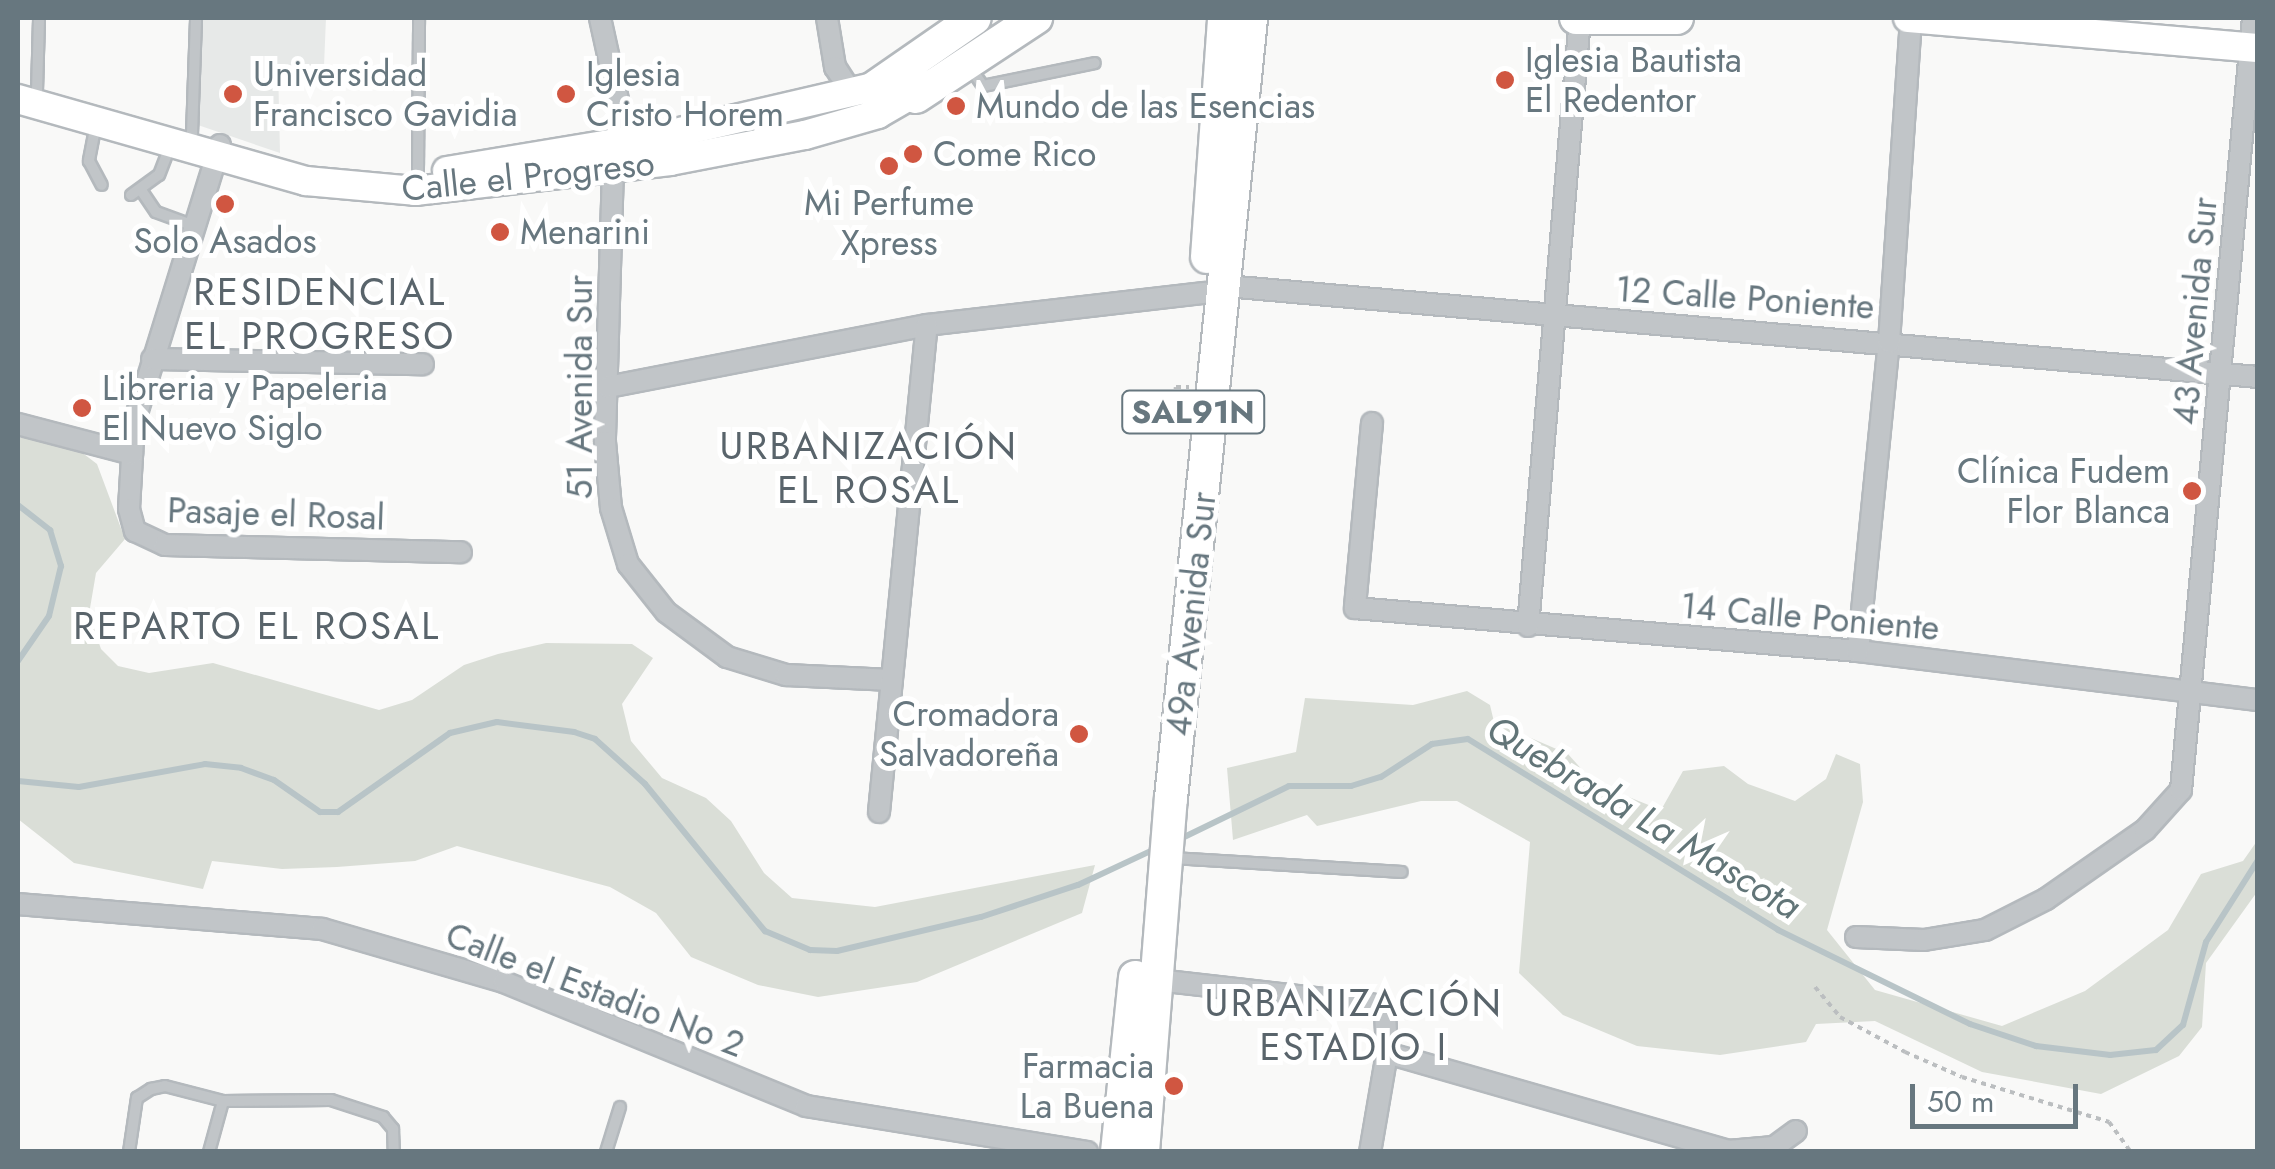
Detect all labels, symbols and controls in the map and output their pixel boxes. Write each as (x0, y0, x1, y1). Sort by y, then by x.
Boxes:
place label: Iglesia Bautista El Redentor (1525, 39, 1742, 121)
place label: Universidad Francisco Gavidia (253, 53, 517, 135)
place label: Iglesia Cristo Horem (586, 53, 784, 135)
marker: Iglesia Bautista El Redentor (1494, 69, 1516, 91)
marker: Universidad Francisco Gavidia (222, 83, 244, 105)
marker: Iglesia Cristo Horem (555, 83, 577, 105)
place label: Mundo de las Esencias (976, 85, 1315, 127)
marker: Mundo de las Esencias (945, 95, 967, 117)
place label: Come Rico (933, 133, 1096, 175)
street label: Calle el Progreso (400, 142, 656, 210)
marker: Come Rico (902, 143, 924, 165)
marker: Mi Perfume Xpress (878, 155, 900, 177)
place label: Mi Perfume Xpress (804, 182, 974, 264)
marker: Solo Asados (214, 193, 236, 215)
street label: 43 Avenida Sur (2164, 195, 2226, 427)
place label: Menarini (520, 211, 650, 253)
place label: Solo Asados (133, 220, 317, 262)
marker: Menarini (489, 221, 511, 243)
street label: 12 Calle Poniente (1614, 268, 1876, 328)
district label: RESIDENCIAL EL PROGRESO (184, 269, 456, 358)
street label: 51 Avenida Sur (559, 275, 601, 499)
place label: Libreria y Papeleria El Nuevo Siglo (102, 367, 388, 449)
road number: SAL91N (1120, 385, 1266, 439)
marker: Libreria y Papeleria El Nuevo Siglo (71, 397, 93, 419)
district label: URBANIZACIÓN EL ROSAL (719, 423, 1019, 512)
place label: Clínica Fudem Flor Blanca (1957, 450, 2170, 532)
marker: Clínica Fudem Flor Blanca (2179, 478, 2205, 504)
street label: Pasaje el Rosal (167, 489, 385, 539)
street label: 49a Avenida Sur (1157, 490, 1225, 738)
street label: 14 Calle Poniente (1679, 585, 1941, 649)
district label: REPARTO EL ROSAL (73, 603, 441, 649)
place label: Cromadora Salvadoreña (879, 693, 1059, 775)
water label: Quebrada La Mascota (1479, 705, 1809, 929)
marker: Cromadora Salvadoreña (1068, 723, 1090, 745)
street label: Calle el Estadio No 2 (440, 914, 750, 1066)
district label: URBANIZACIÓN ESTADIO I (1204, 980, 1504, 1070)
place label: Farmacia La Buena (1020, 1045, 1154, 1127)
scale bar (1915, 1064, 2082, 1126)
marker: Farmacia La Buena (1163, 1075, 1185, 1097)
text: 50 m (1927, 1080, 1994, 1123)

